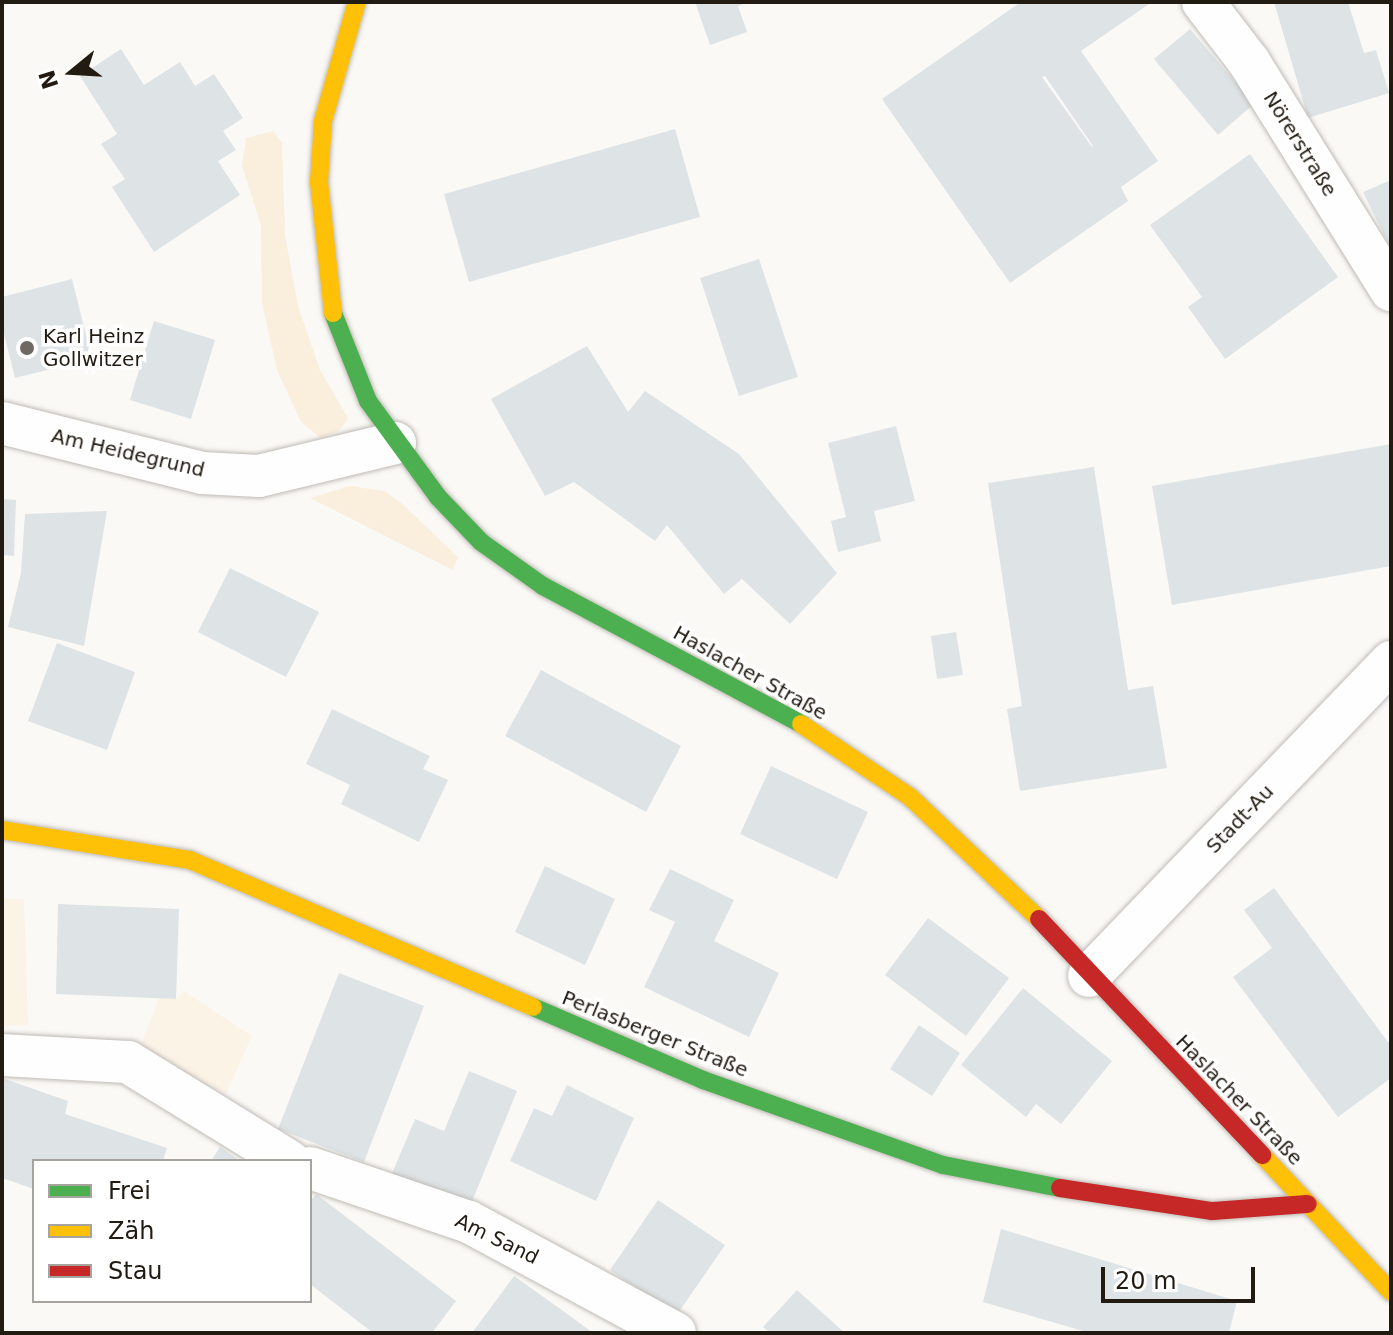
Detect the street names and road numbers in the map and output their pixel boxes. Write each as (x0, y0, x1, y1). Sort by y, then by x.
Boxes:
street label: Nörerstraße (1258, 87, 1342, 201)
street label: Am Heidegrund (49, 424, 207, 482)
street label: Haslacher Straße (669, 621, 831, 725)
street label: Stadt-Au (1201, 780, 1279, 858)
street label: Perlasberger Straße (558, 986, 752, 1082)
street label: Haslacher Straße (1171, 1030, 1307, 1170)
street label: Am Sand (451, 1209, 543, 1269)

